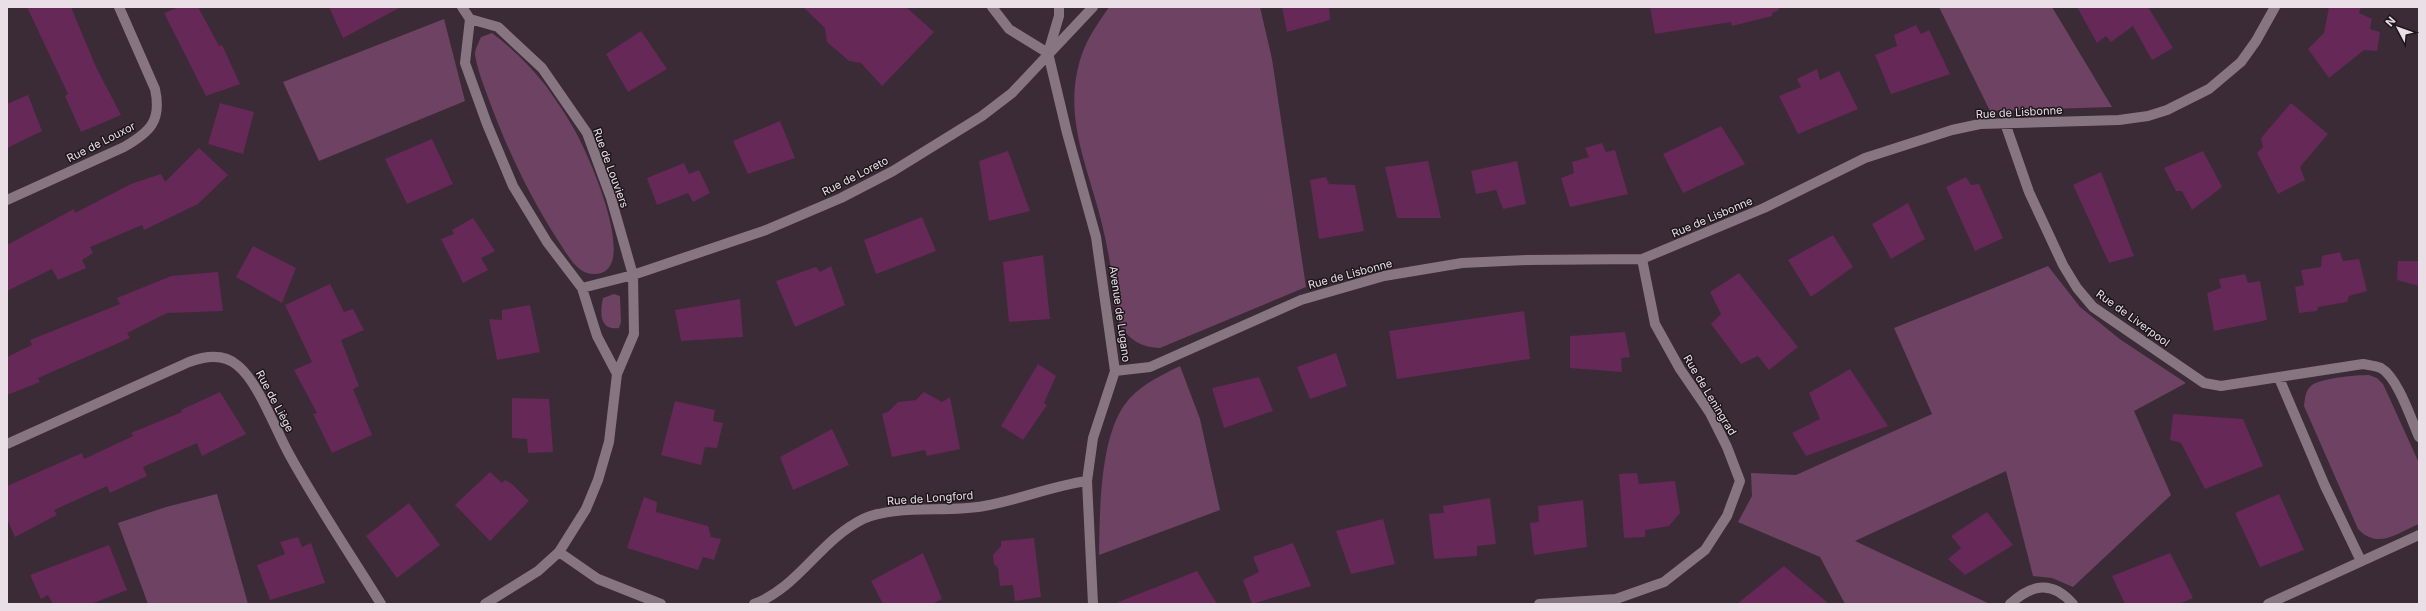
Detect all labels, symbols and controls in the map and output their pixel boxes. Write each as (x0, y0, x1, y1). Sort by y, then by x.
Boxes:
north arrow (2378, 8, 2418, 48)
text: N (2382, 14, 2398, 29)
street label: Rue de Lisbonne (1975, 103, 2063, 121)
street label: Rue de Louxor (64, 119, 138, 165)
street label: Rue de Louviers (590, 126, 632, 210)
street label: Rue de Loreto (819, 153, 891, 199)
street label: Rue de Lisbonne (1669, 194, 1755, 240)
street label: Rue de Lisbonne (1306, 256, 1394, 292)
street label: Avenue de Lugano (1106, 265, 1134, 363)
street label: Rue de Liverpool (2093, 287, 2173, 349)
street label: Rue de Leningrad (1680, 352, 1740, 438)
street label: Rue de Liège (253, 368, 297, 434)
street label: Rue de Longford (886, 488, 974, 508)

